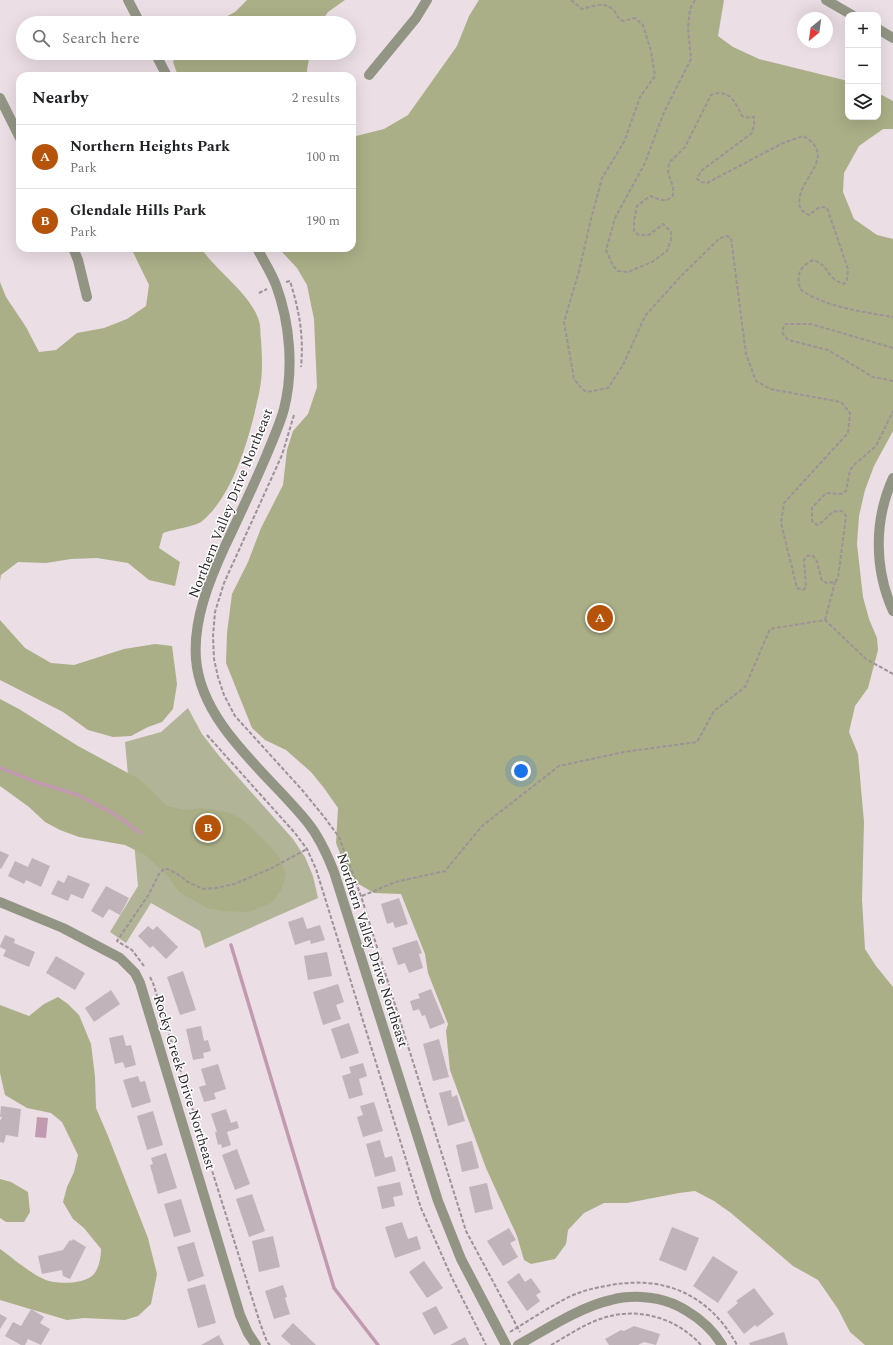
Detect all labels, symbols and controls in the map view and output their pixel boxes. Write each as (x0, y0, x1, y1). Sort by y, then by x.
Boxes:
north arrow (797, 12, 833, 48)
map controls (845, 12, 881, 120)
button: + (845, 12, 881, 48)
search box (16, 16, 356, 60)
icon: search (30, 27, 52, 49)
text: Search here (62, 27, 140, 50)
button: − (845, 48, 881, 84)
button: layers (845, 84, 881, 120)
text: Nearby (32, 85, 88, 111)
text: 2 results (292, 88, 340, 108)
text: Northern Heights Park (70, 135, 230, 158)
text: A (40, 147, 50, 167)
text: 100 m (306, 147, 340, 167)
text: Park (70, 158, 97, 178)
text: Glendale Hills Park (70, 199, 206, 222)
text: B (40, 211, 50, 231)
text: 190 m (306, 211, 340, 231)
text: Park (70, 222, 97, 242)
street label: Northern Valley Drive Northeast (183, 405, 278, 601)
pin: A (587, 603, 613, 633)
your location (511, 761, 531, 781)
pin: B (195, 813, 221, 843)
street label: Northern Valley Drive Northeast (331, 850, 414, 1050)
street label: Rocky Creek Drive Northeast (148, 992, 221, 1172)

